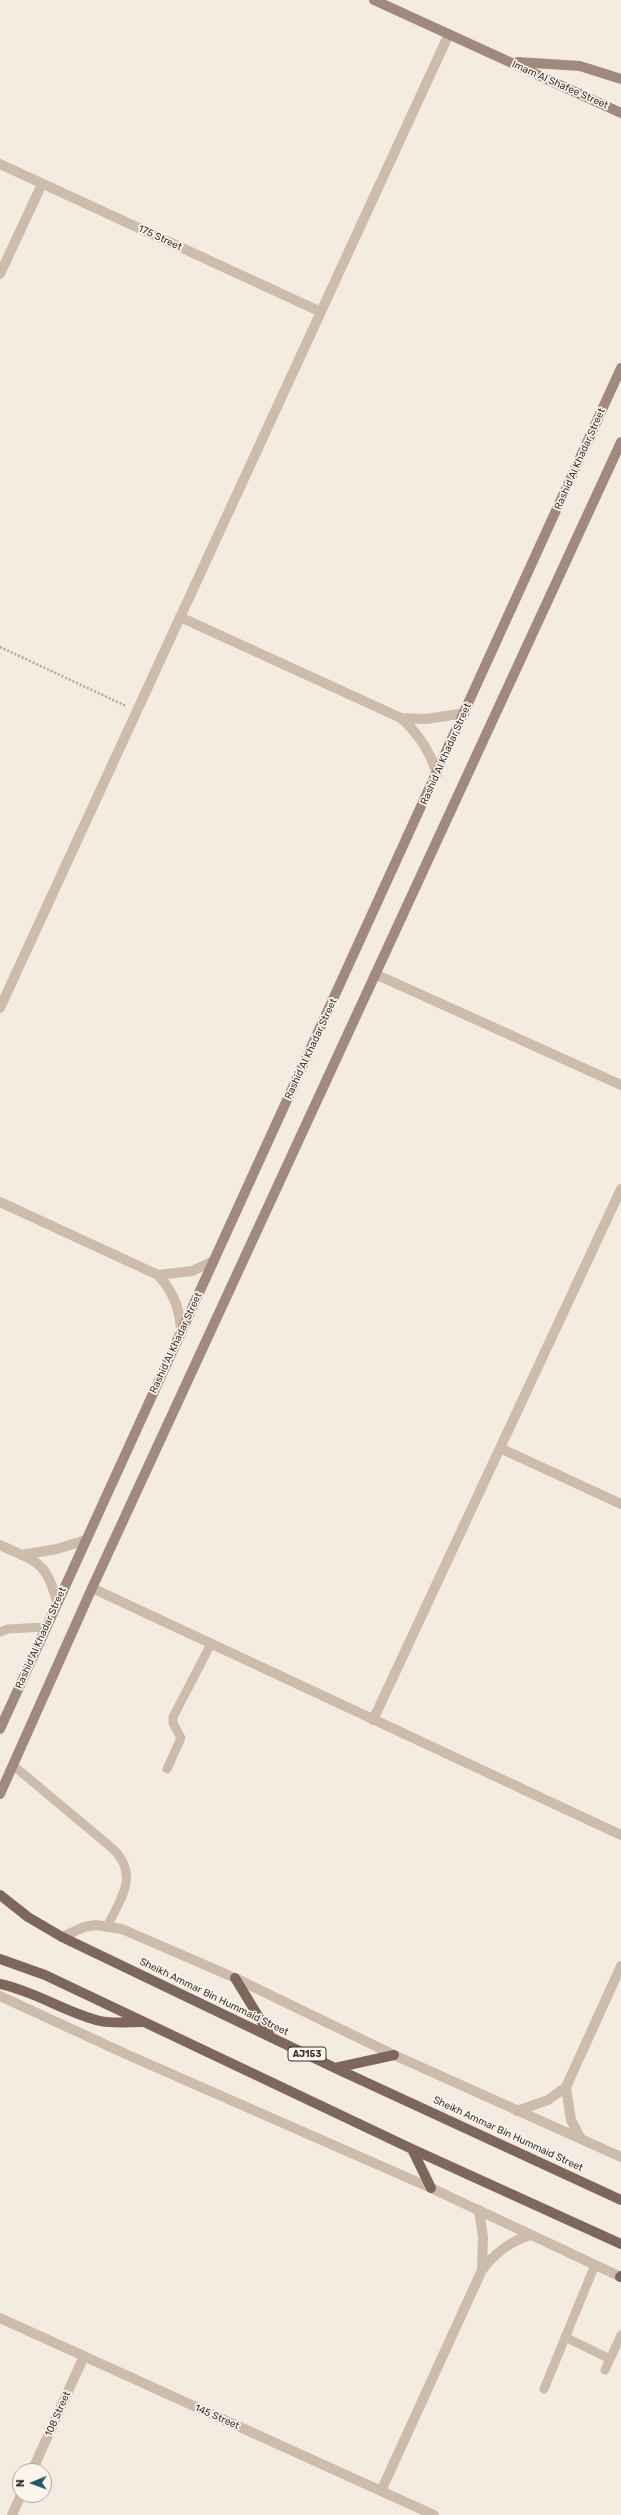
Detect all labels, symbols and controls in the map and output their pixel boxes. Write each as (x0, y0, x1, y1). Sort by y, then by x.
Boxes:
street label: Imam Al Shafee Street (510, 58, 610, 112)
street label: 175 Street (136, 223, 184, 253)
street label: Rashid Al Khadar Street (552, 406, 608, 512)
street label: Rashid Al Khadar Street (418, 701, 474, 807)
street label: Rashid Al Khadar Street (282, 997, 340, 1101)
street label: Rashid Al Khadar Street (147, 1291, 205, 1395)
street label: Rashid Al Khadar Street (13, 1585, 69, 1691)
street label: Sheikh Ammar Bin Hummaid Street (138, 1956, 290, 2038)
road number: AJ153 (288, 2047, 326, 2061)
street label: Sheikh Ammar Bin Hummaid Street (431, 2094, 585, 2174)
street label: 108 Street (43, 2389, 73, 2439)
street label: 145 Street (193, 2402, 241, 2432)
north arrow (12, 2463, 52, 2503)
text: N (14, 2479, 27, 2487)

